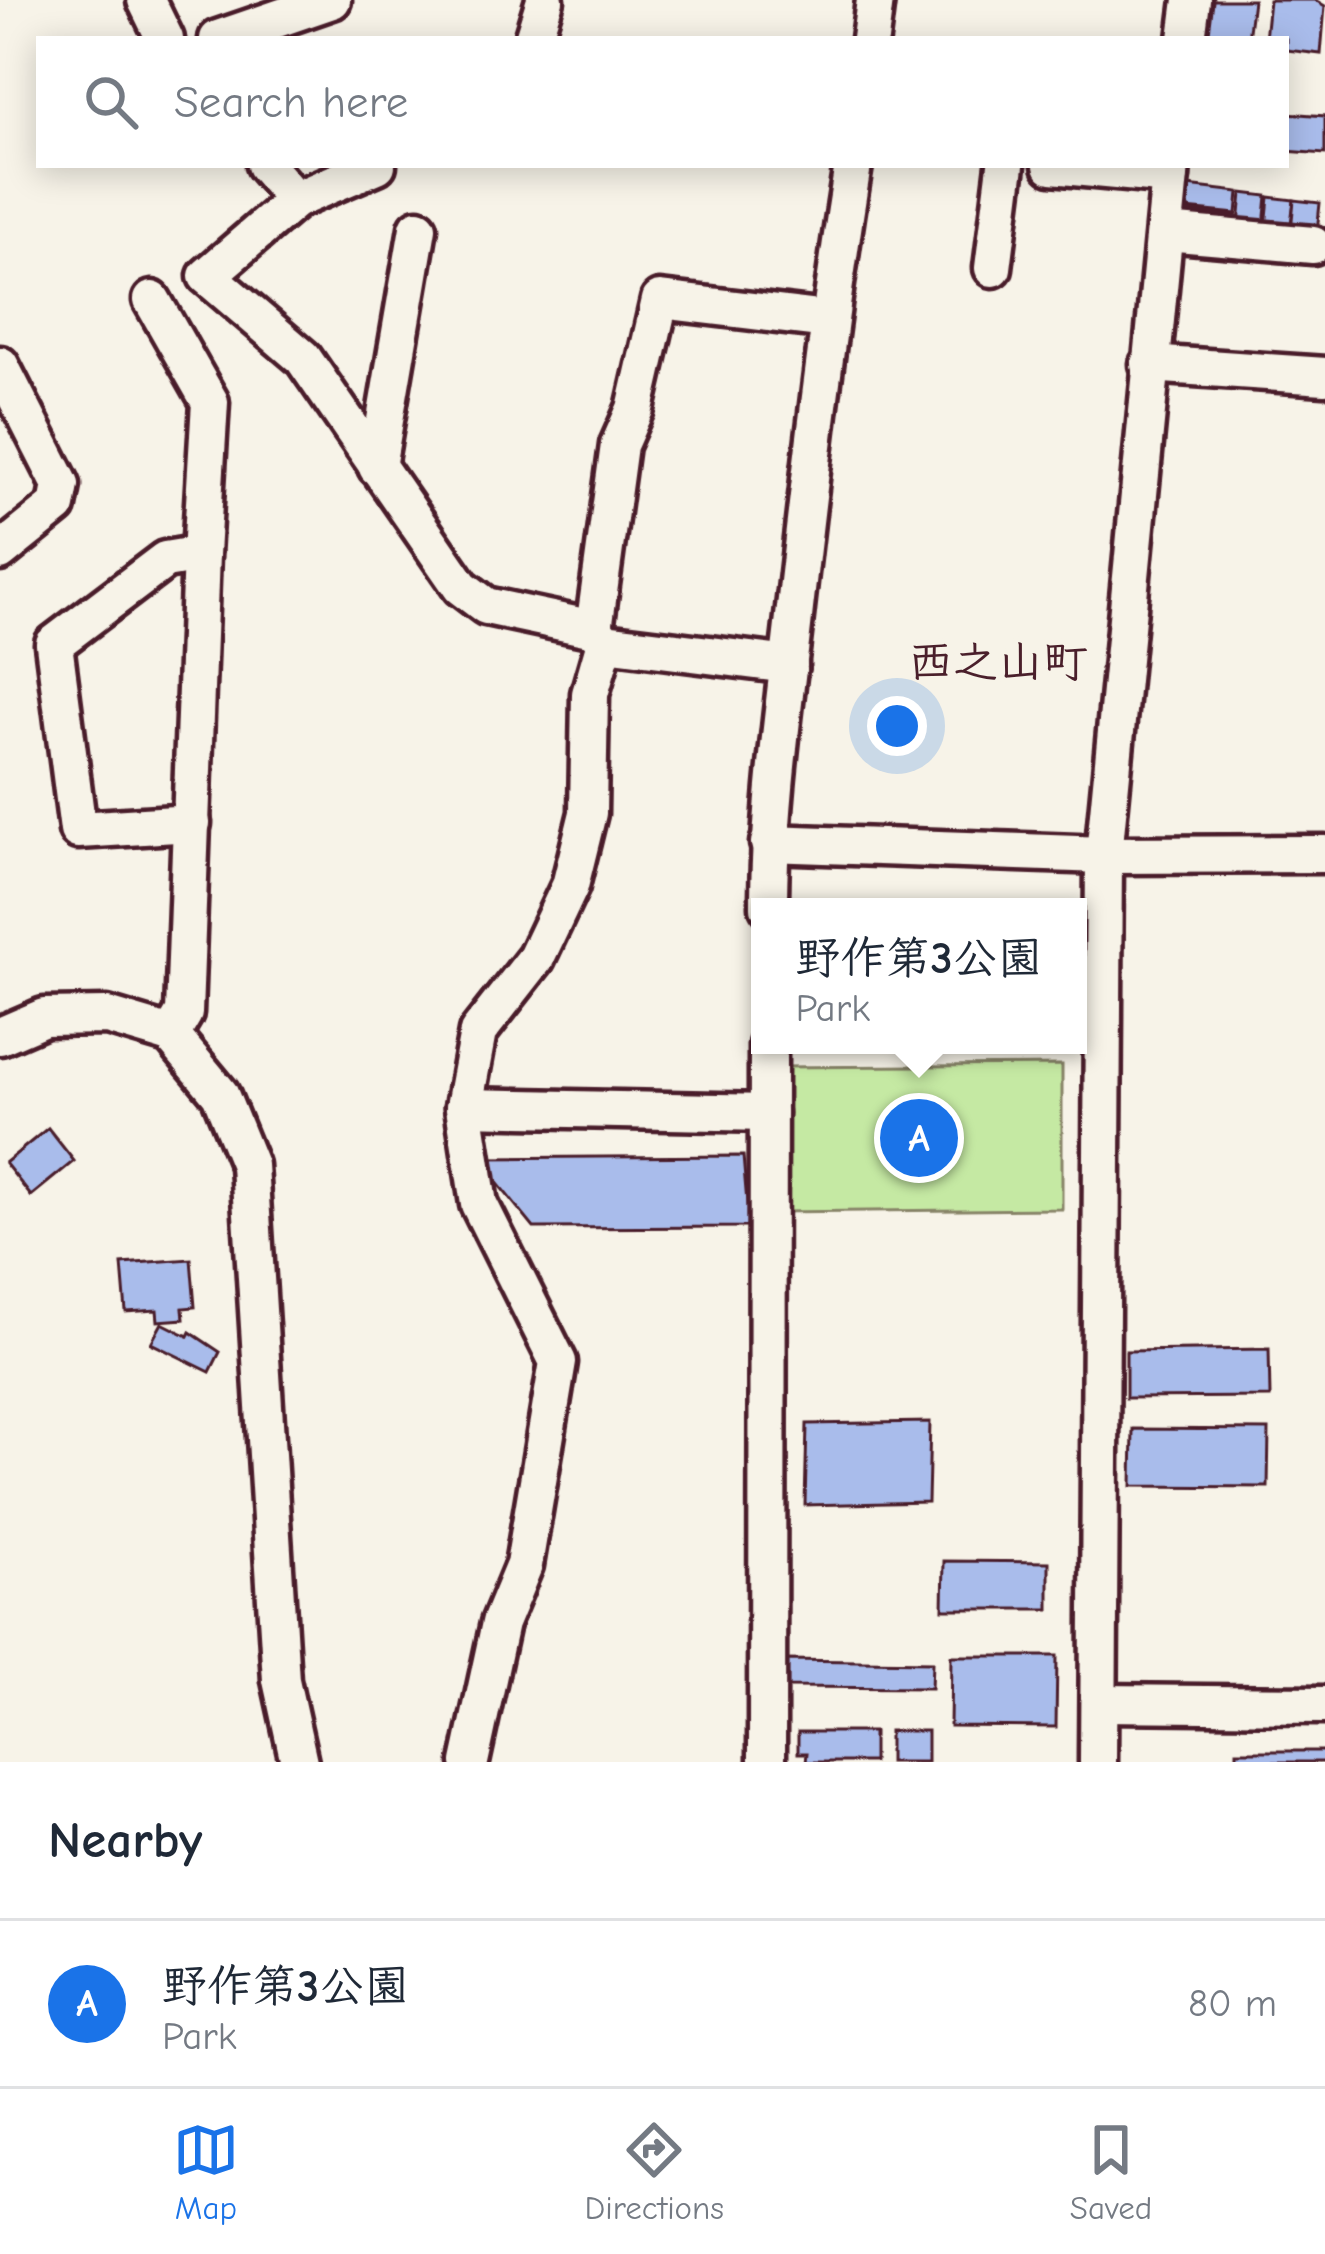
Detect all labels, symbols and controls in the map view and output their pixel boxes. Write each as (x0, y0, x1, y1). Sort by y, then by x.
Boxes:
search box (36, 36, 1289, 168)
icon: search (78, 69, 144, 135)
text: Search here (174, 76, 408, 128)
district label: 西之山町 (908, 636, 1088, 688)
your location (867, 696, 927, 756)
popup (751, 898, 1087, 1054)
text: 野作第3公園 (795, 932, 1043, 984)
text: Park (795, 986, 870, 1031)
pin: A (880, 1093, 958, 1183)
text: Nearby (48, 1811, 202, 1870)
text: 野作第3公園 (162, 1960, 409, 2012)
text: A (76, 1981, 98, 2026)
text: 80 m (1188, 1981, 1277, 2026)
text: Park (162, 2014, 237, 2059)
tab: Map (173, 2117, 239, 2227)
tab: Directions (585, 2117, 724, 2227)
tab: Saved (1070, 2117, 1152, 2227)

